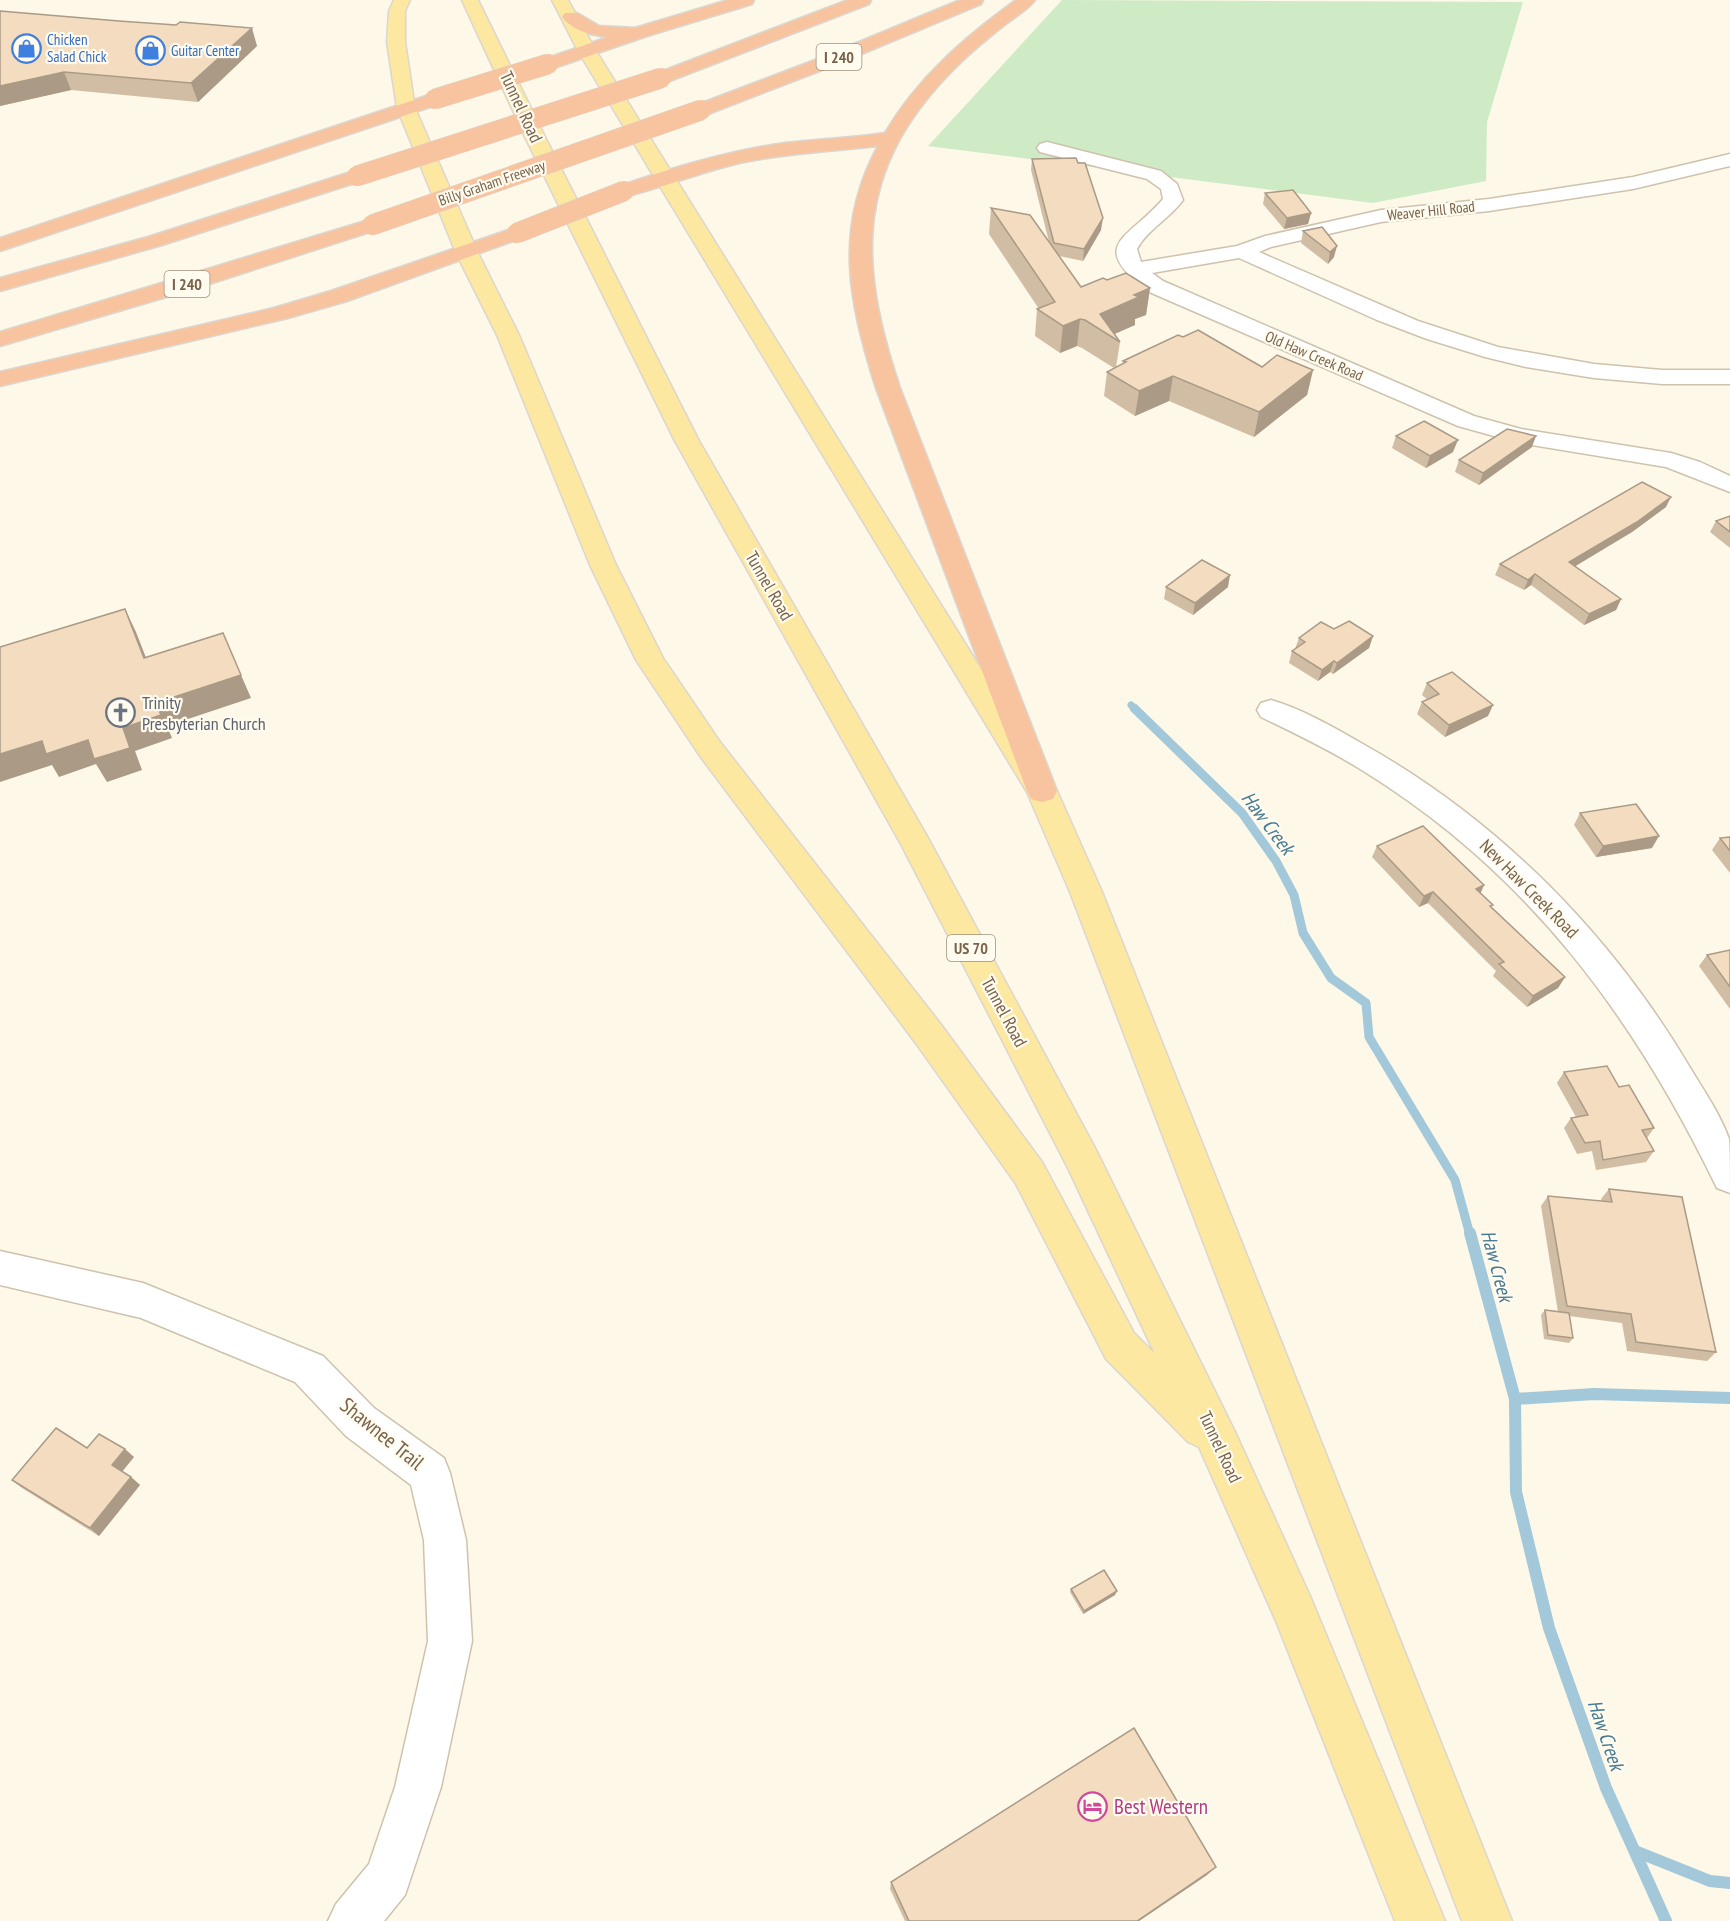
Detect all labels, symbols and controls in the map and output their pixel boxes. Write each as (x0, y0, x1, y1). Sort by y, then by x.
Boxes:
place label: Chicken Salad Chick (47, 30, 107, 66)
shop icon: Chicken Salad Chick (10, 33, 42, 65)
shop icon: Guitar Center (134, 35, 166, 67)
place label: Guitar Center (171, 41, 240, 60)
road number: I 240 (816, 44, 862, 70)
street label: Tunnel Road (495, 67, 548, 146)
street label: Billy Graham Freeway (436, 155, 548, 210)
street label: Weaver Hill Road (1386, 196, 1476, 225)
road number: I 240 (164, 271, 210, 297)
street label: Old Haw Creek Road (1262, 326, 1366, 385)
street label: Tunnel Road (740, 547, 798, 625)
place label: Trinity Presbyterian Church (142, 691, 266, 735)
church icon: Trinity Presbyterian Church (105, 697, 137, 729)
water label: Haw Creek (1236, 786, 1302, 862)
street label: New Haw Creek Road (1475, 834, 1584, 943)
road number: US 70 (947, 935, 995, 961)
street label: Tunnel Road (976, 973, 1033, 1051)
water label: Haw Creek (1475, 1227, 1520, 1307)
street label: Shawnee Trail (335, 1391, 430, 1476)
street label: Tunnel Road (1194, 1407, 1247, 1486)
water label: Haw Creek (1582, 1696, 1631, 1776)
hotel icon: Best Western (1077, 1791, 1109, 1823)
place label: Best Western (1114, 1793, 1208, 1820)

